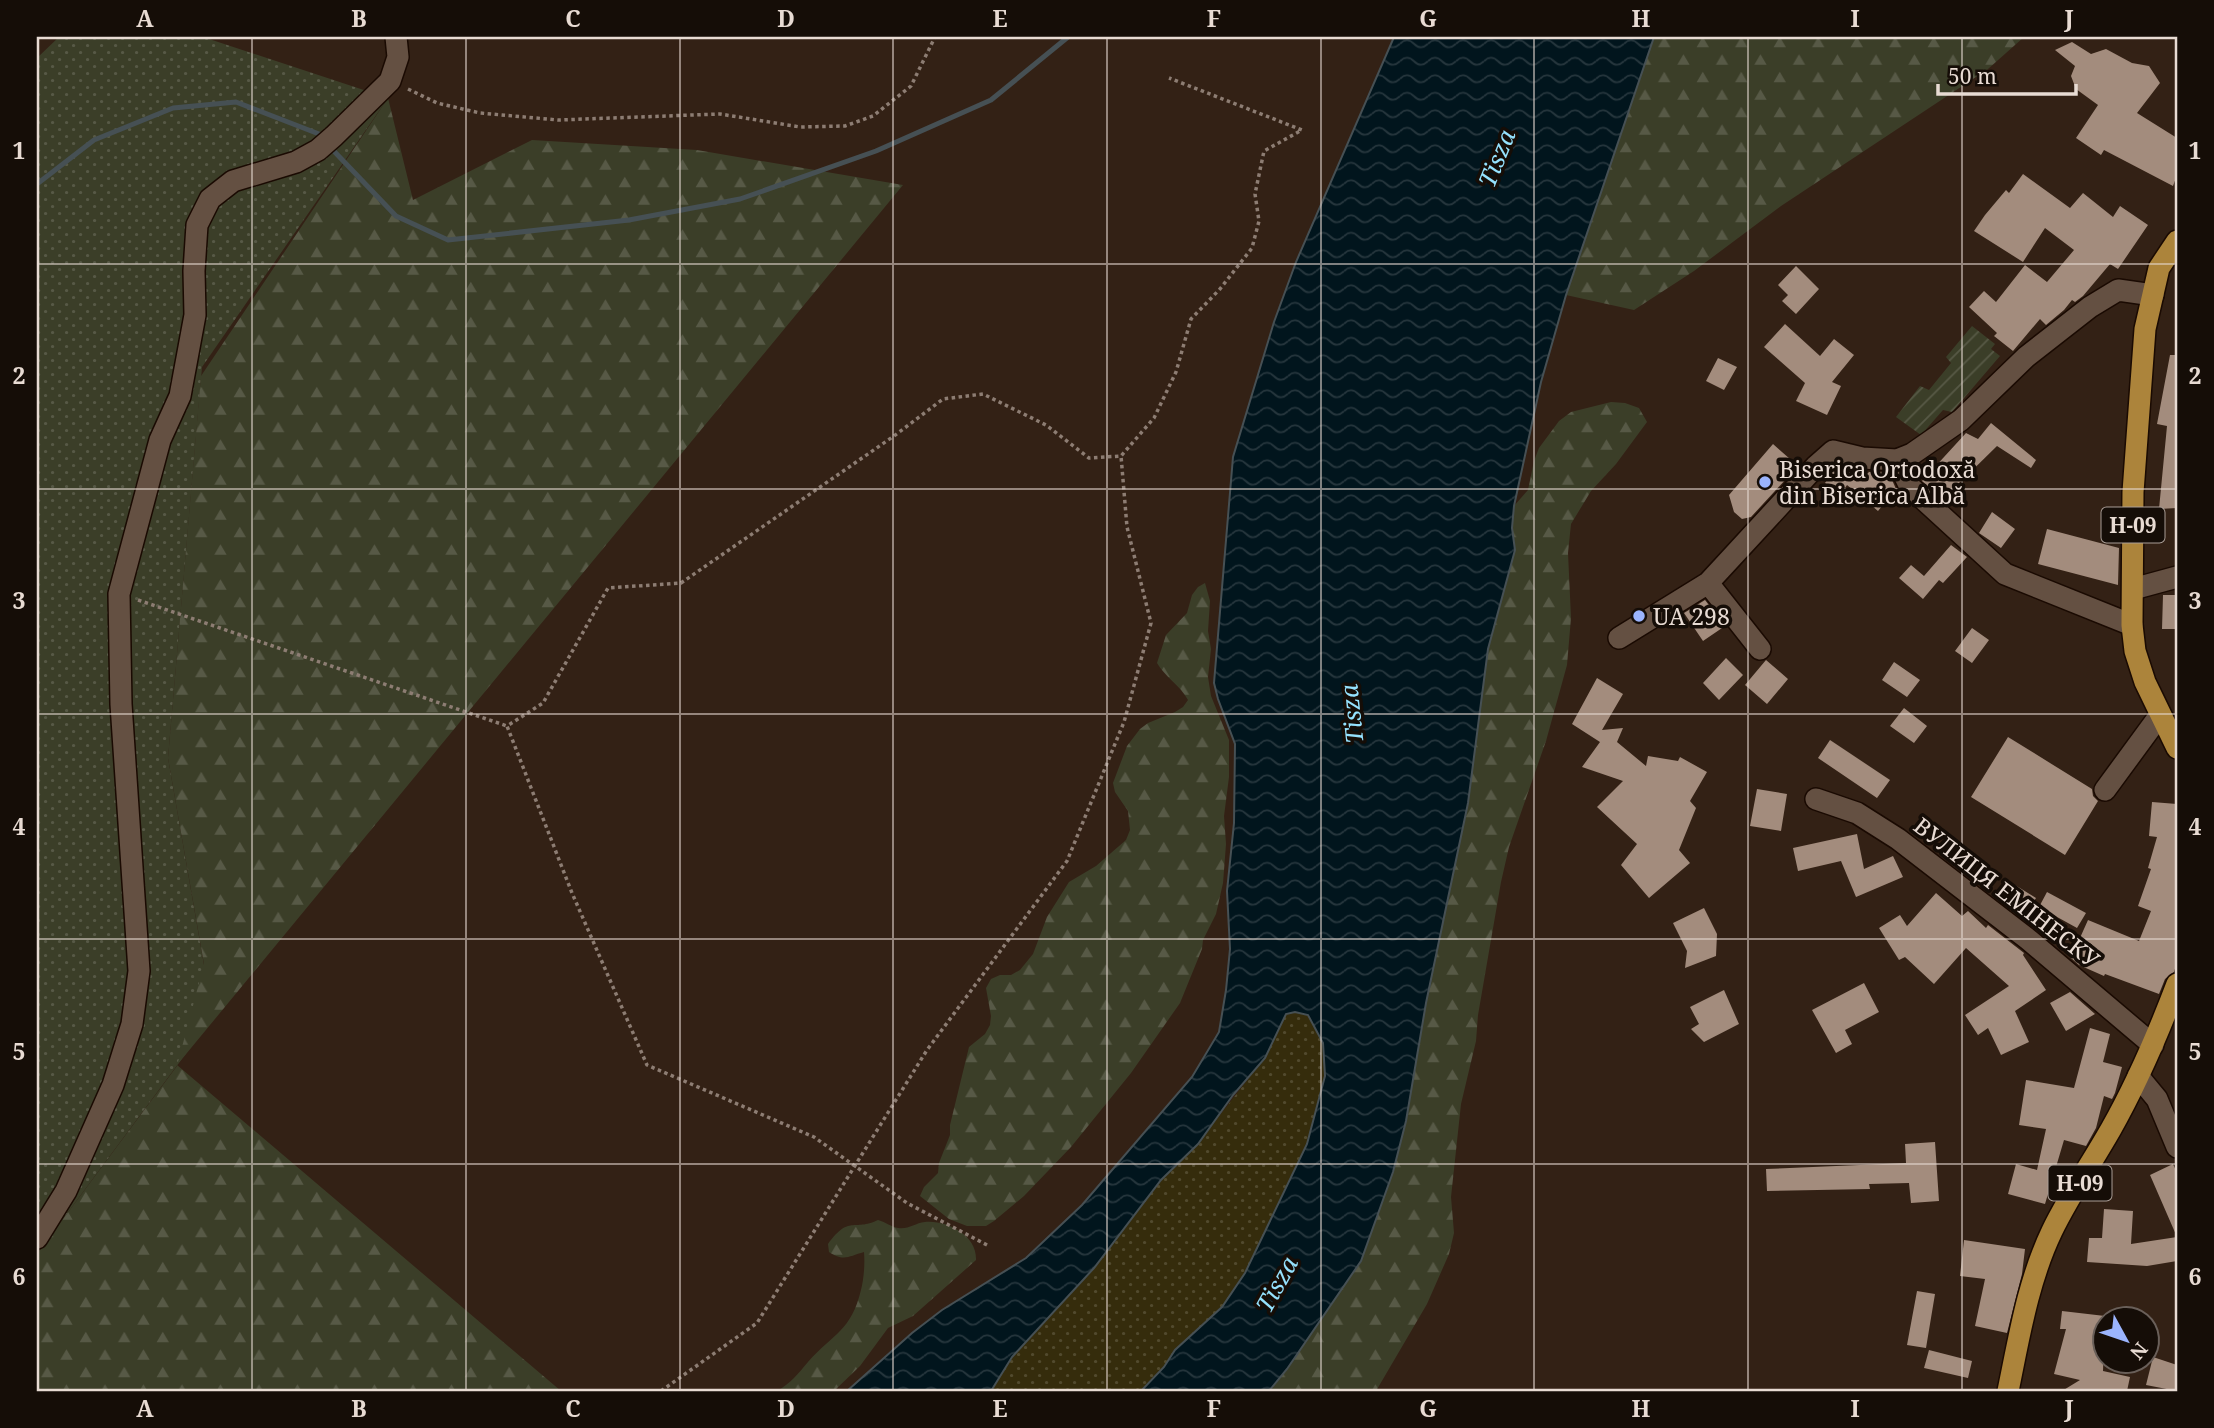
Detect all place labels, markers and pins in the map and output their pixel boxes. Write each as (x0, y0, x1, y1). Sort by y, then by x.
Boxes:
place label: Biserica Ortodoxă din Biserica Albă (1779, 453, 1975, 511)
marker: Biserica Ortodoxă din Biserica Albă (1757, 474, 1773, 490)
place label: UA 298 (1653, 600, 1730, 632)
marker: UA 298 (1631, 608, 1647, 624)

